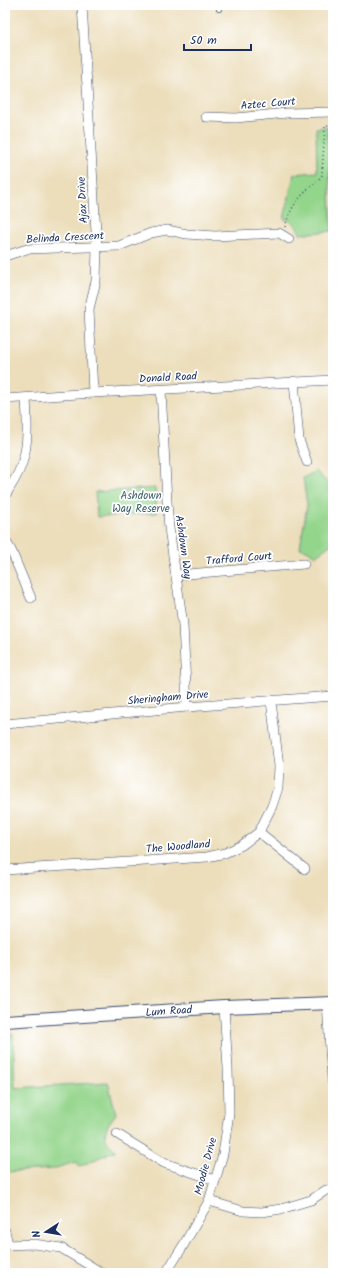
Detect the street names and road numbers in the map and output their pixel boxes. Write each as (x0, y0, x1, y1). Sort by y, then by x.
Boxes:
street label: Aztec Court (240, 93, 297, 115)
street label: Ajax Drive (73, 176, 93, 224)
street label: Belinda Crescent (26, 227, 105, 249)
street label: Donald Road (139, 367, 198, 388)
street label: Ashdown Way (170, 514, 197, 581)
street label: Trafford Court (205, 547, 274, 571)
street label: Sheringham Drive (127, 685, 209, 711)
street label: The Woodland (145, 835, 211, 859)
street label: Lum Road (145, 1001, 193, 1022)
street label: Moodie Drive (190, 1135, 222, 1197)

